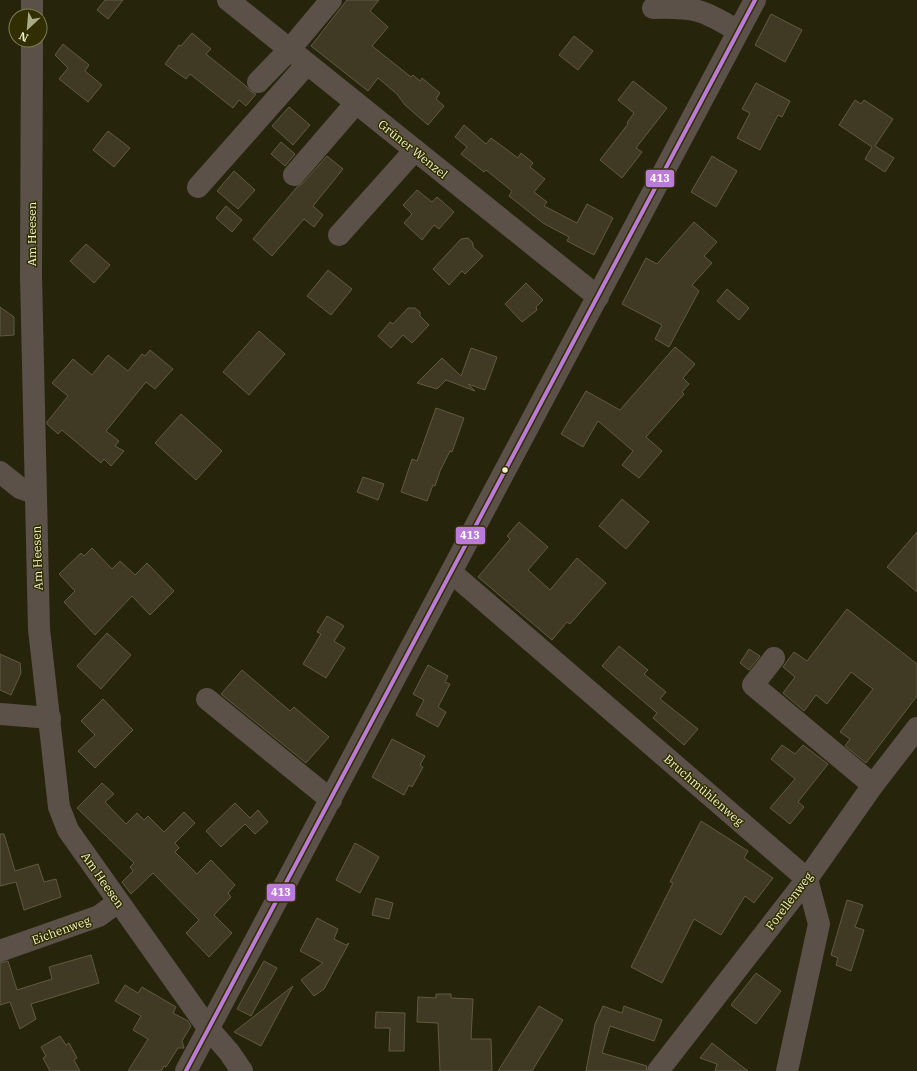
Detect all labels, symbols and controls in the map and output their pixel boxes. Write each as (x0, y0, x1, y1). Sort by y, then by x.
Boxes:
north arrow (8, 8, 48, 48)
text: N (16, 29, 31, 45)
street label: Grüner Wenzel (375, 116, 451, 182)
line badge: 413 (645, 169, 675, 188)
text: 413 (650, 171, 670, 185)
street label: Am Heesen (24, 201, 39, 266)
unlabelled marker (500, 465, 510, 475)
street label: Am Heesen (28, 525, 46, 591)
line badge: 413 (455, 526, 486, 545)
text: 413 (460, 528, 480, 542)
street label: Bruchmühlenweg (661, 751, 747, 829)
street label: Am Heesen (78, 849, 128, 911)
street label: Forellenweg (762, 869, 816, 933)
line badge: 413 (266, 883, 296, 902)
text: 413 (271, 885, 291, 899)
street label: Eichenweg (30, 912, 93, 948)

